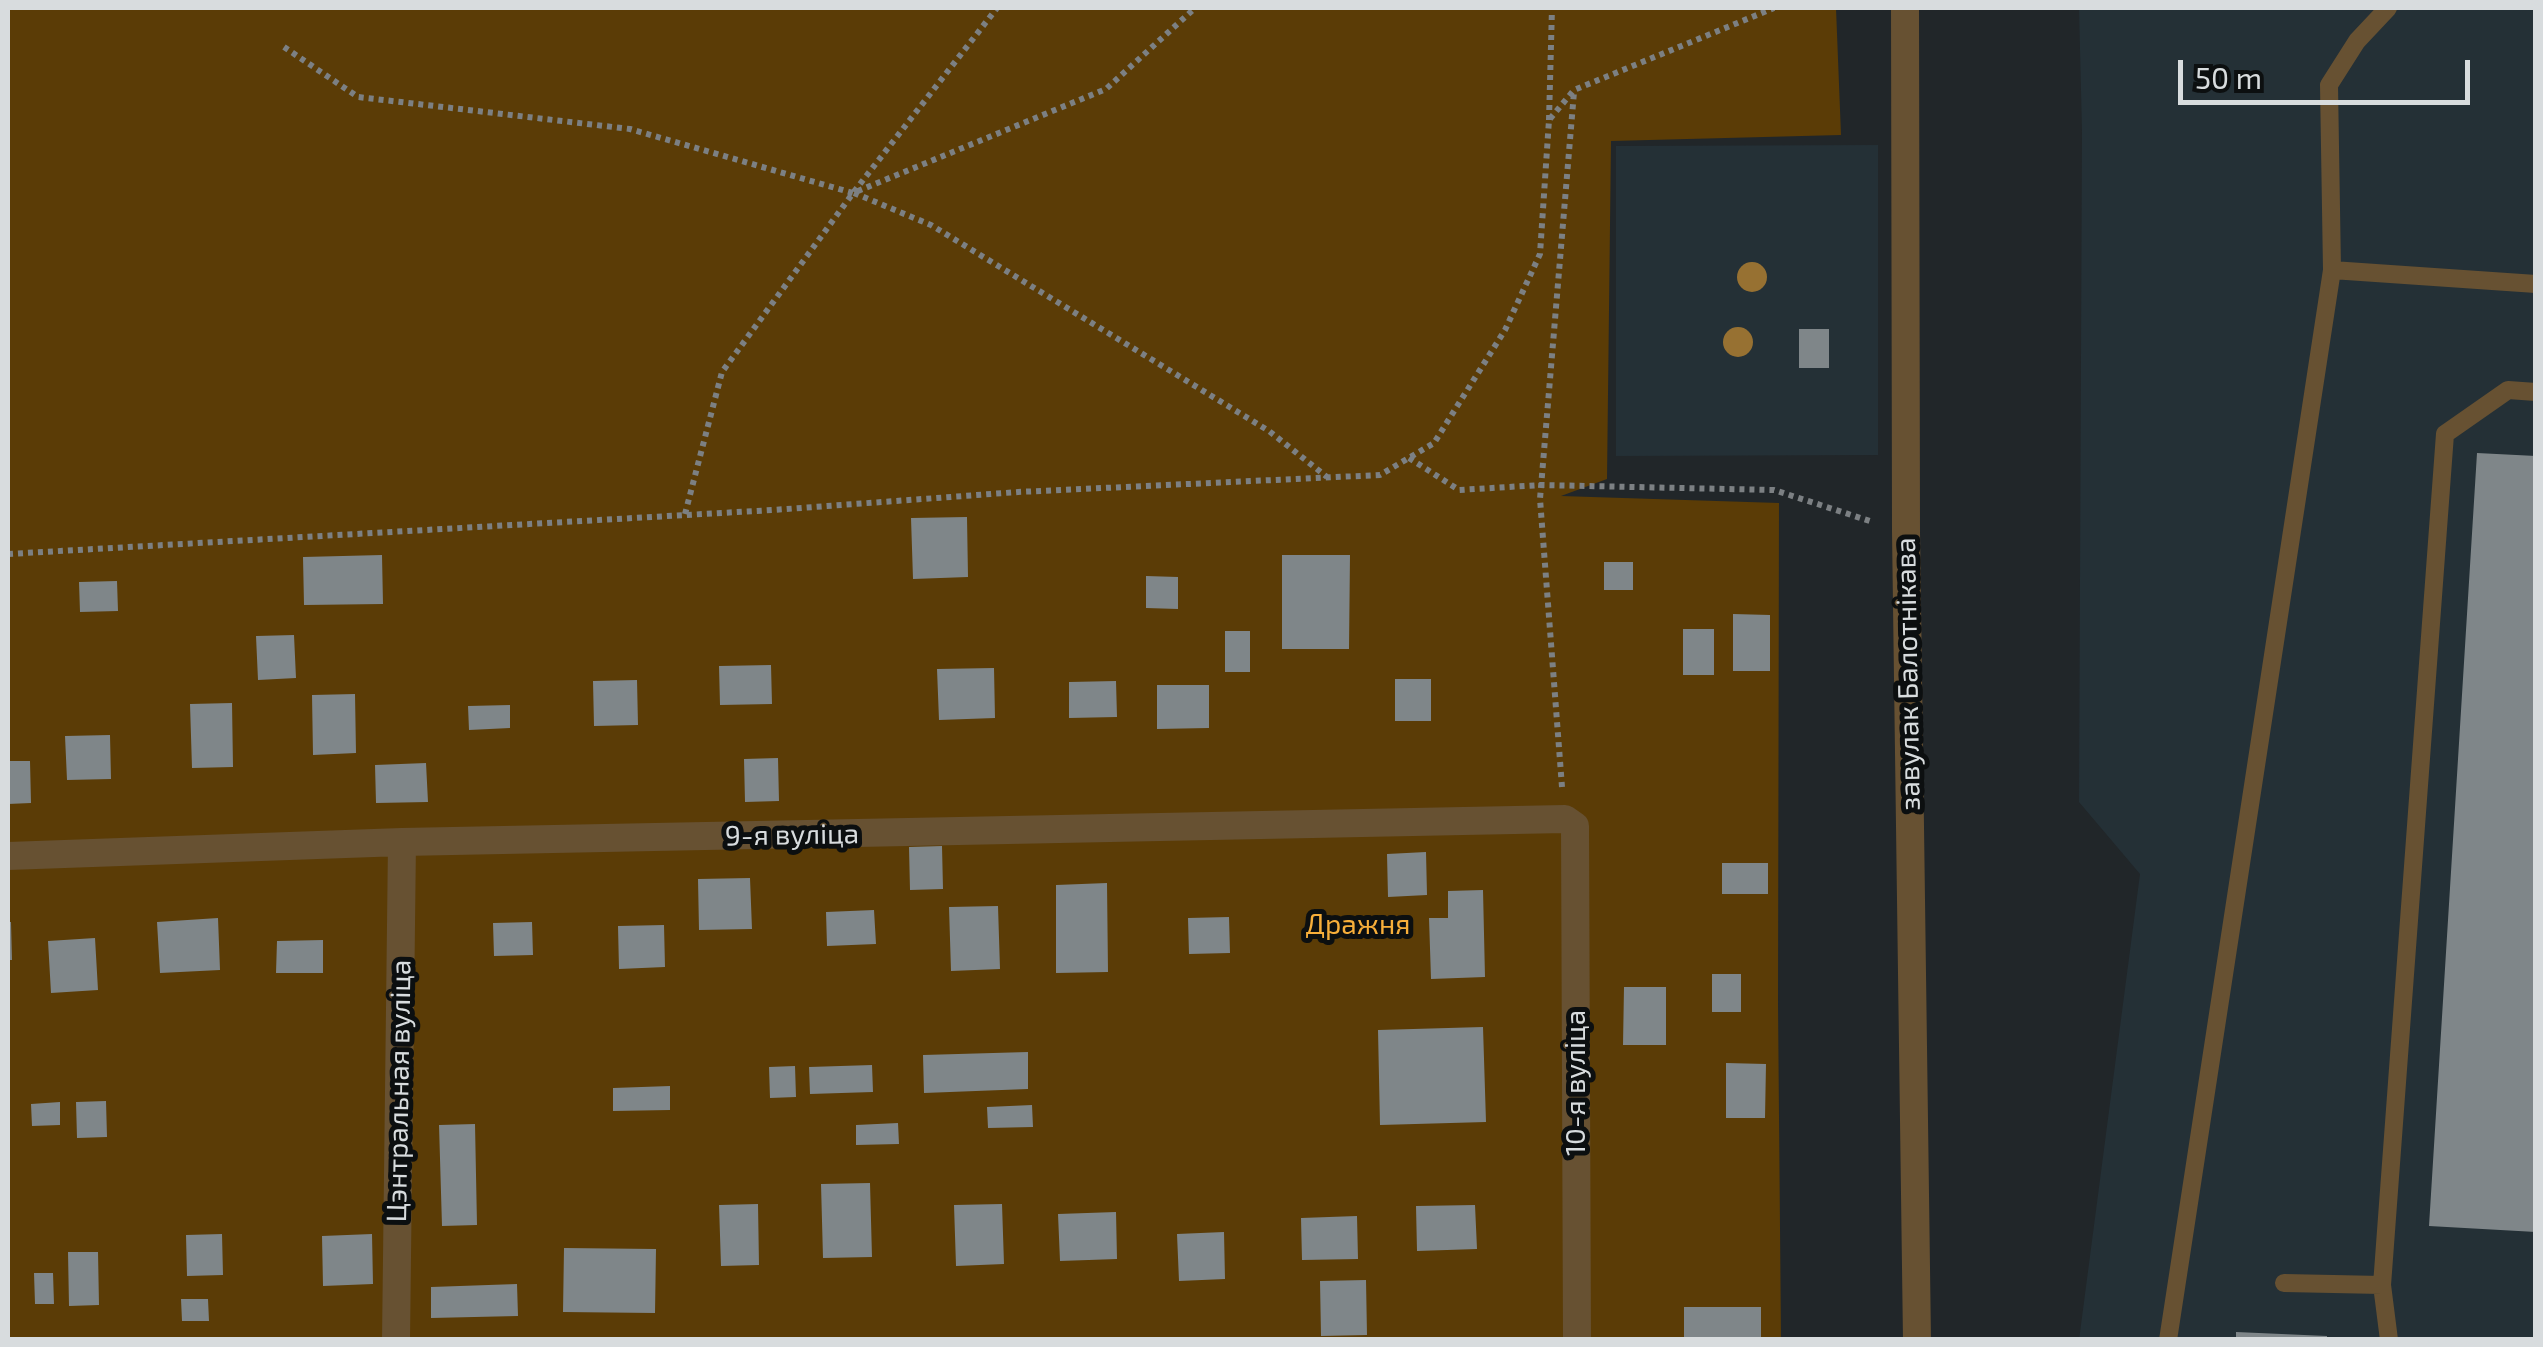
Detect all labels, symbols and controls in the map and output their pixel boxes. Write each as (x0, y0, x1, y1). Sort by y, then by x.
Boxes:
scale bar (2183, 40, 2476, 102)
text: 50 m (2195, 59, 2262, 95)
street label: завулак Балотнікава (1889, 537, 1927, 811)
street label: 9-я вуліца (725, 817, 859, 853)
park label: Дражня (1306, 908, 1410, 942)
street label: Цэнтральная вуліца (380, 959, 418, 1223)
street label: 10-я вуліца (1559, 1010, 1593, 1156)

